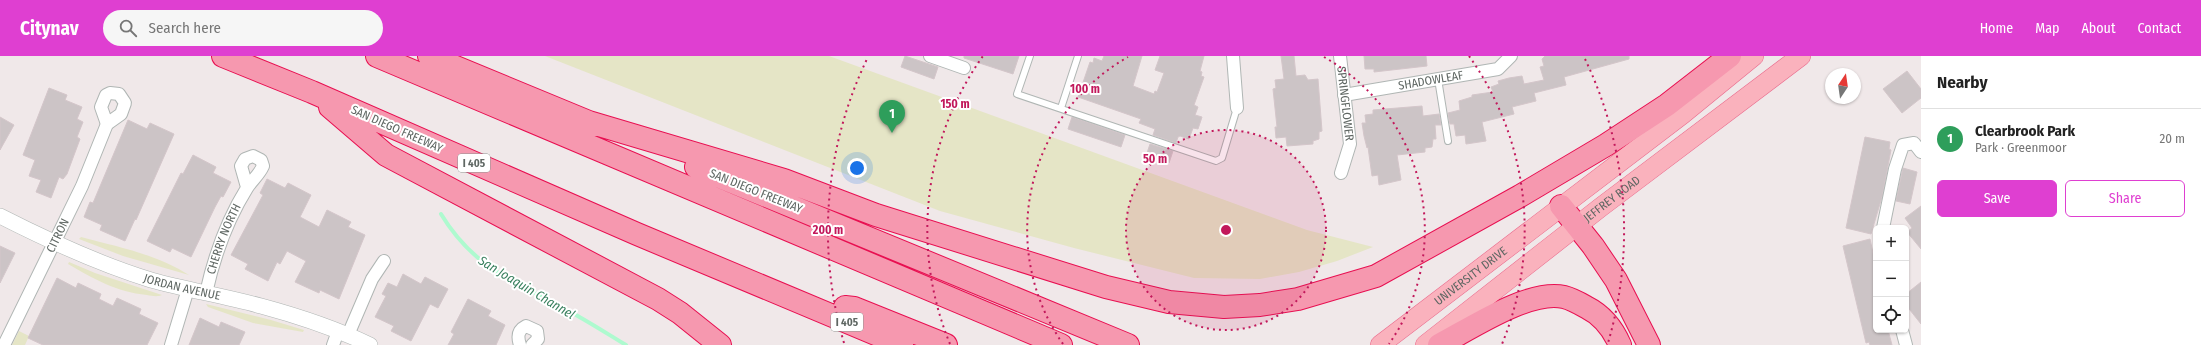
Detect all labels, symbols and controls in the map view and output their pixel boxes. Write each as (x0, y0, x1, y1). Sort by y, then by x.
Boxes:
search box (103, 10, 383, 46)
text: Citynav (20, 17, 79, 40)
icon: search (117, 17, 139, 39)
text: Search here (149, 19, 221, 37)
text: Home (1980, 20, 2013, 37)
text: Map (2035, 20, 2059, 37)
text: About (2081, 20, 2116, 37)
text: Contact (2138, 20, 2181, 37)
street label: SPRINGFLOWER (1334, 66, 1357, 142)
street label: SHADOWLEAF (1397, 68, 1465, 93)
north arrow (1825, 68, 1861, 104)
text: Nearby (1937, 72, 1988, 93)
text: 100 m (1070, 82, 1100, 96)
text: 150 m (940, 97, 970, 111)
pin: 1 (879, 100, 905, 133)
street label: SAN DIEGO FREEWAY (349, 102, 445, 156)
text: Clearbrook Park (1975, 122, 2075, 140)
text: 1 (1947, 131, 1953, 146)
text: 20 m (2159, 131, 2185, 146)
text: Park · Greenmoor (1975, 140, 2066, 155)
text: 50 m (1143, 152, 1167, 166)
road number: I 405 (458, 154, 490, 172)
your location (847, 158, 867, 178)
street label: SAN DIEGO FREEWAY (708, 166, 804, 216)
street label: JEFFREY ROAD (1581, 173, 1643, 225)
button: Save (1937, 180, 2057, 217)
button: Share (2065, 180, 2185, 217)
street label: CHERRY NORTH (204, 201, 244, 276)
street label: CITRON (43, 216, 72, 255)
text: 200 m (812, 223, 843, 237)
centre of rings (1219, 223, 1233, 237)
map controls (1873, 225, 1909, 333)
button: + (1873, 225, 1909, 261)
street label: UNIVERSITY DRIVE (1432, 244, 1510, 308)
water label: San Joaquin Channel (475, 252, 578, 322)
button: − (1873, 261, 1909, 297)
street label: JORDAN AVENUE (142, 271, 222, 303)
button: locate (1873, 297, 1909, 333)
road number: I 405 (831, 313, 863, 331)

